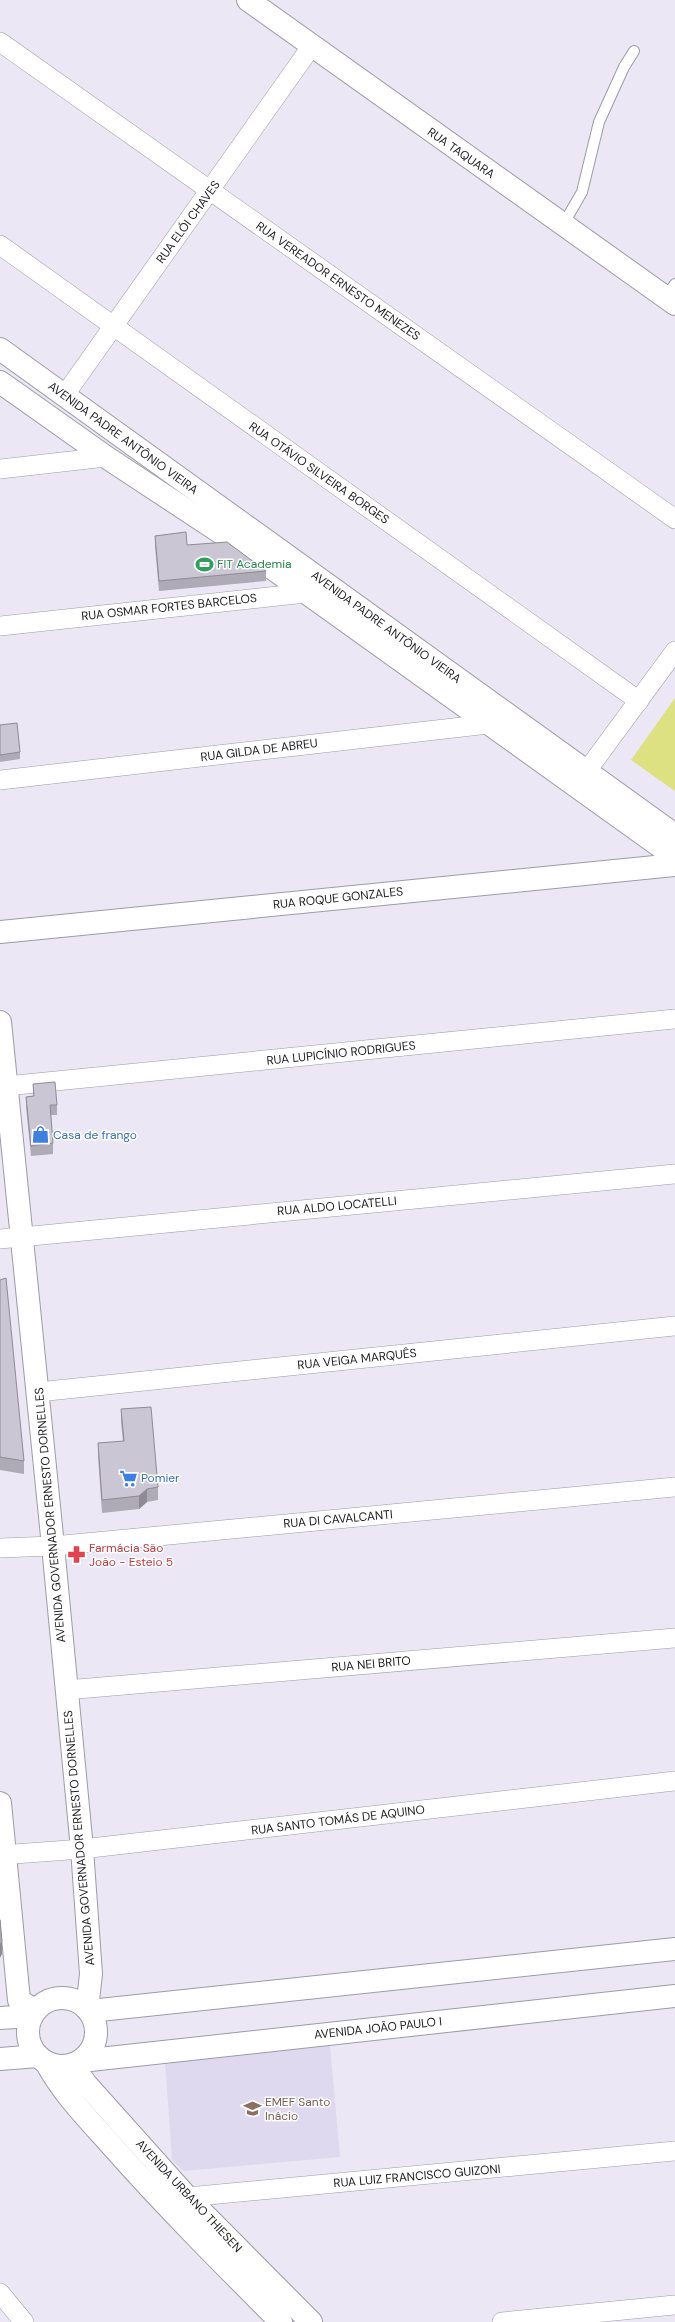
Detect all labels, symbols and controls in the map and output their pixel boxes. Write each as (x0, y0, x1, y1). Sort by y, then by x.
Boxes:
street label: RUA TAQUARA (424, 124, 498, 182)
street label: RUA ELÓI CHAVES (153, 177, 224, 267)
street label: RUA VEREADOR ERNESTO MENEZES (253, 218, 423, 344)
street label: AVENIDA PADRE ANTÔNIO VIEIRA (45, 378, 201, 498)
street label: RUA OTÁVIO SILVEIRA BORGES (246, 418, 392, 528)
sports icon: FIT Academia (194, 554, 214, 574)
place label: FIT Academia (217, 556, 292, 572)
street label: AVENIDA PADRE ANTÔNIO VIEIRA (308, 567, 464, 687)
street label: RUA OSMAR FORTES BARCELOS (80, 590, 258, 624)
street label: RUA GILDA DE ABREU (199, 735, 319, 765)
street label: RUA ROQUE GONZALES (272, 883, 404, 913)
street label: RUA LUPICÍNIO RODRIGUES (266, 1037, 416, 1069)
shop icon: Casa de frango (30, 1125, 50, 1145)
place label: Casa de frango (53, 1127, 137, 1143)
street label: RUA ALDO LOCATELLI (277, 1193, 397, 1219)
street label: RUA VEIGA MARQUÊS (297, 1345, 417, 1373)
street label: AVENIDA GOVERNADOR ERNESTO DORNELLES (31, 1387, 69, 1643)
supermarket icon: Pomier (118, 1468, 138, 1488)
place label: Pomier (141, 1470, 180, 1486)
street label: RUA DI CAVALCANTI (283, 1506, 393, 1532)
place label: Farmácia São João - Esteio 5 (89, 1540, 173, 1570)
pharmacy icon: Farmácia São João - Esteio 5 (66, 1545, 86, 1565)
street label: RUA NEI BRITO (331, 1653, 411, 1675)
street label: AVENIDA GOVERNADOR ERNESTO DORNELLES (60, 1710, 98, 1966)
street label: RUA SANTO TOMÁS DE AQUINO (250, 1801, 426, 1839)
street label: AVENIDA JOÃO PAULO I (313, 2013, 443, 2043)
place label: EMEF Santo Inácio (265, 2094, 330, 2124)
school or university icon: EMEF Santo Inácio (242, 2099, 262, 2119)
street label: AVENIDA URBANO THIESEN (132, 2136, 246, 2256)
street label: RUA LUIZ FRANCISCO GUIZONI (333, 2161, 501, 2191)

